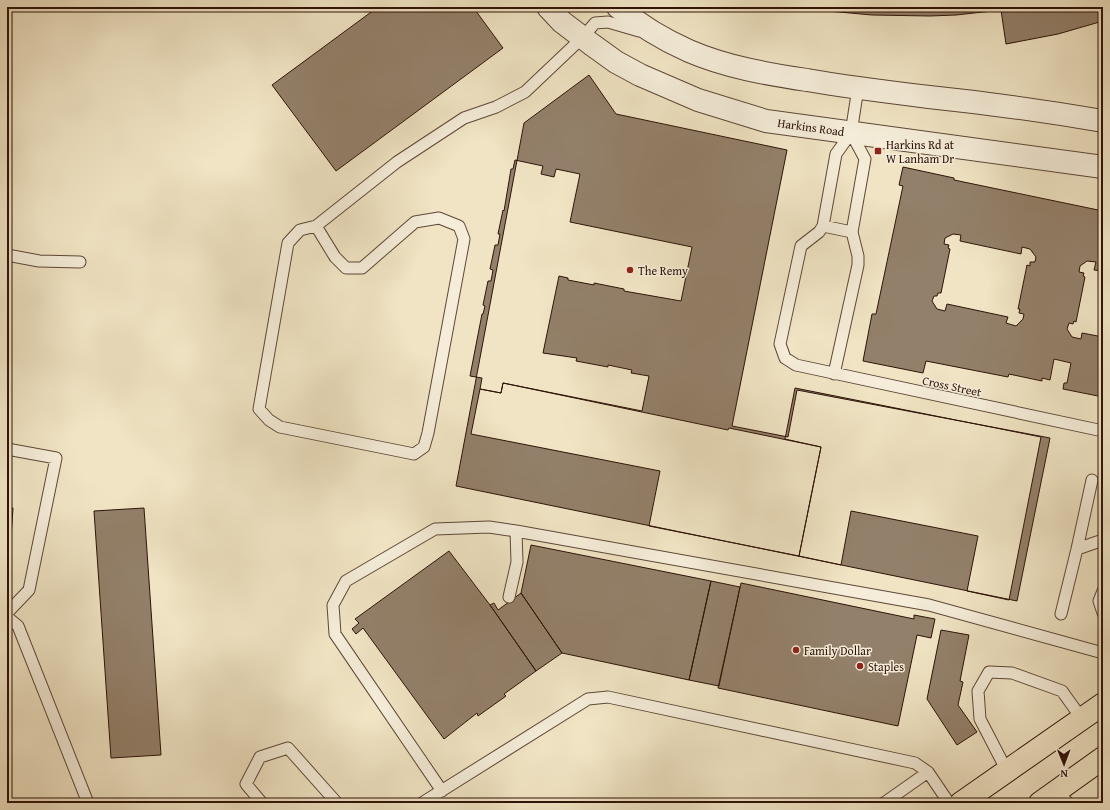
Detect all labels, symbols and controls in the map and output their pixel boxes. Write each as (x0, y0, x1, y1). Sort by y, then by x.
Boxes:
street label: Harkins Road (776, 114, 846, 140)
place label: Harkins Rd at W Lanham Dr (886, 136, 955, 167)
marker: Harkins Rd at W Lanham Dr (873, 146, 883, 156)
place label: The Remy (638, 262, 688, 279)
marker: The Remy (625, 265, 635, 275)
street label: Cross Street (921, 371, 984, 401)
place label: Family Dollar (804, 642, 871, 659)
marker: Family Dollar (791, 645, 801, 655)
place label: Staples (868, 658, 904, 675)
marker: Staples (855, 661, 865, 671)
north arrow (1044, 744, 1084, 784)
text: N (1060, 766, 1068, 782)

